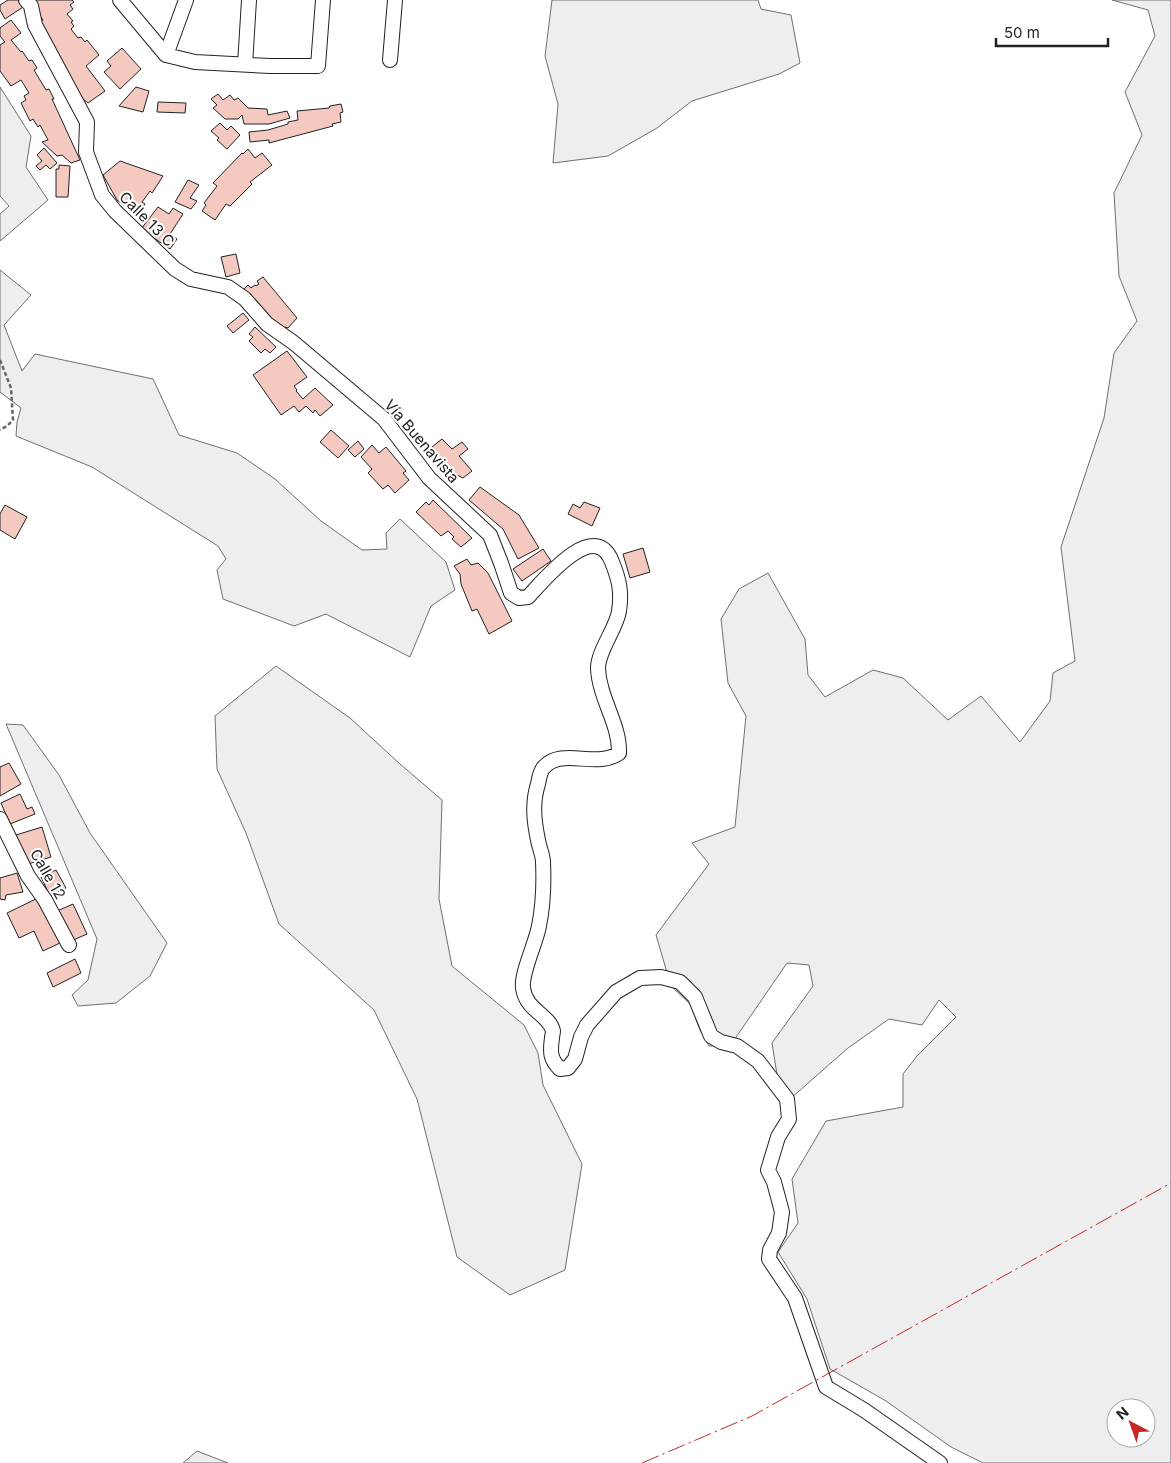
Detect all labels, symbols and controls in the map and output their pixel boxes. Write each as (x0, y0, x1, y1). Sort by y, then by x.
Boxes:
scale bar (996, 15, 1108, 47)
text: 50 m (1004, 23, 1040, 42)
street label: Calle 13 C (115, 187, 179, 251)
street label: Vía Buenavista (381, 395, 463, 487)
street label: Calle 12 (26, 845, 70, 903)
north arrow (1106, 1398, 1156, 1448)
text: N (1113, 1403, 1132, 1423)

